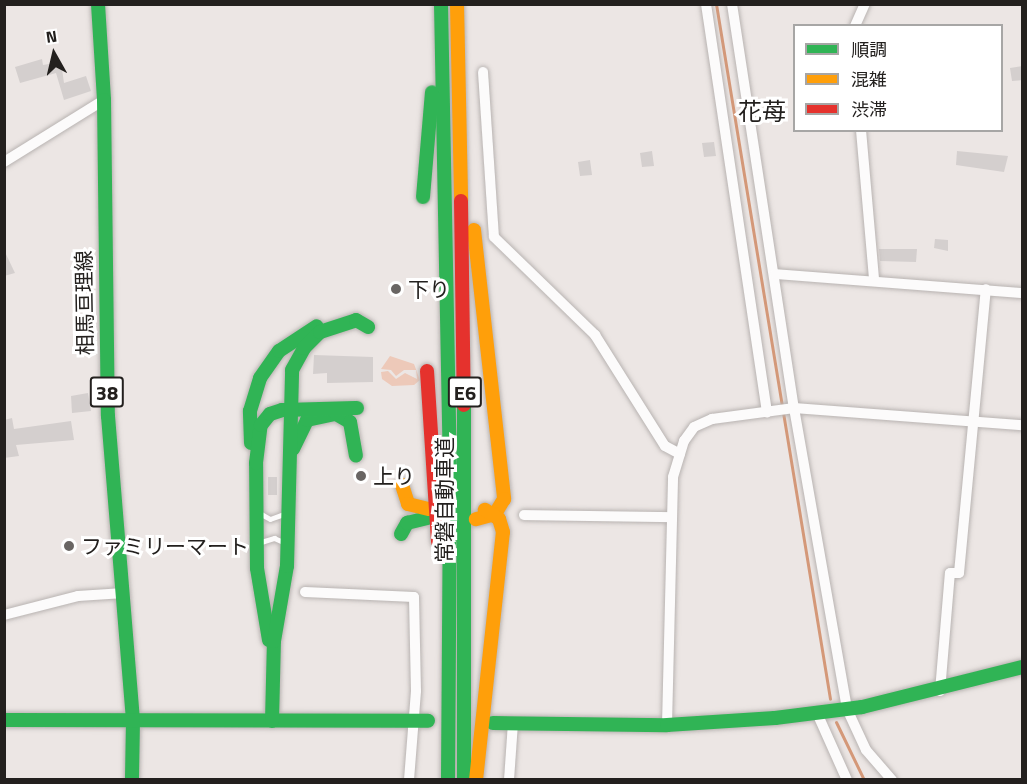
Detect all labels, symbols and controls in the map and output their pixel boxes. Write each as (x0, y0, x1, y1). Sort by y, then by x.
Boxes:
north arrow (24, 24, 84, 84)
text: N (44, 24, 59, 49)
legend (793, 24, 1003, 132)
text: 順調 (851, 36, 887, 63)
text: 混雑 (851, 66, 887, 93)
text: 渋滞 (851, 96, 887, 123)
district label: 花苺 (738, 98, 786, 126)
street label: 相馬亘理線 (70, 250, 98, 356)
place label: 下り (408, 276, 450, 302)
marker: 下り (389, 282, 403, 296)
road number: 38 (89, 375, 125, 409)
road number: E6 (447, 375, 483, 409)
street label: 常磐自動車道 (431, 437, 457, 563)
place label: 上り (373, 463, 415, 489)
marker: 上り (354, 469, 368, 483)
place label: ファミリーマート (81, 533, 249, 559)
marker: ファミリーマート (62, 539, 76, 553)

